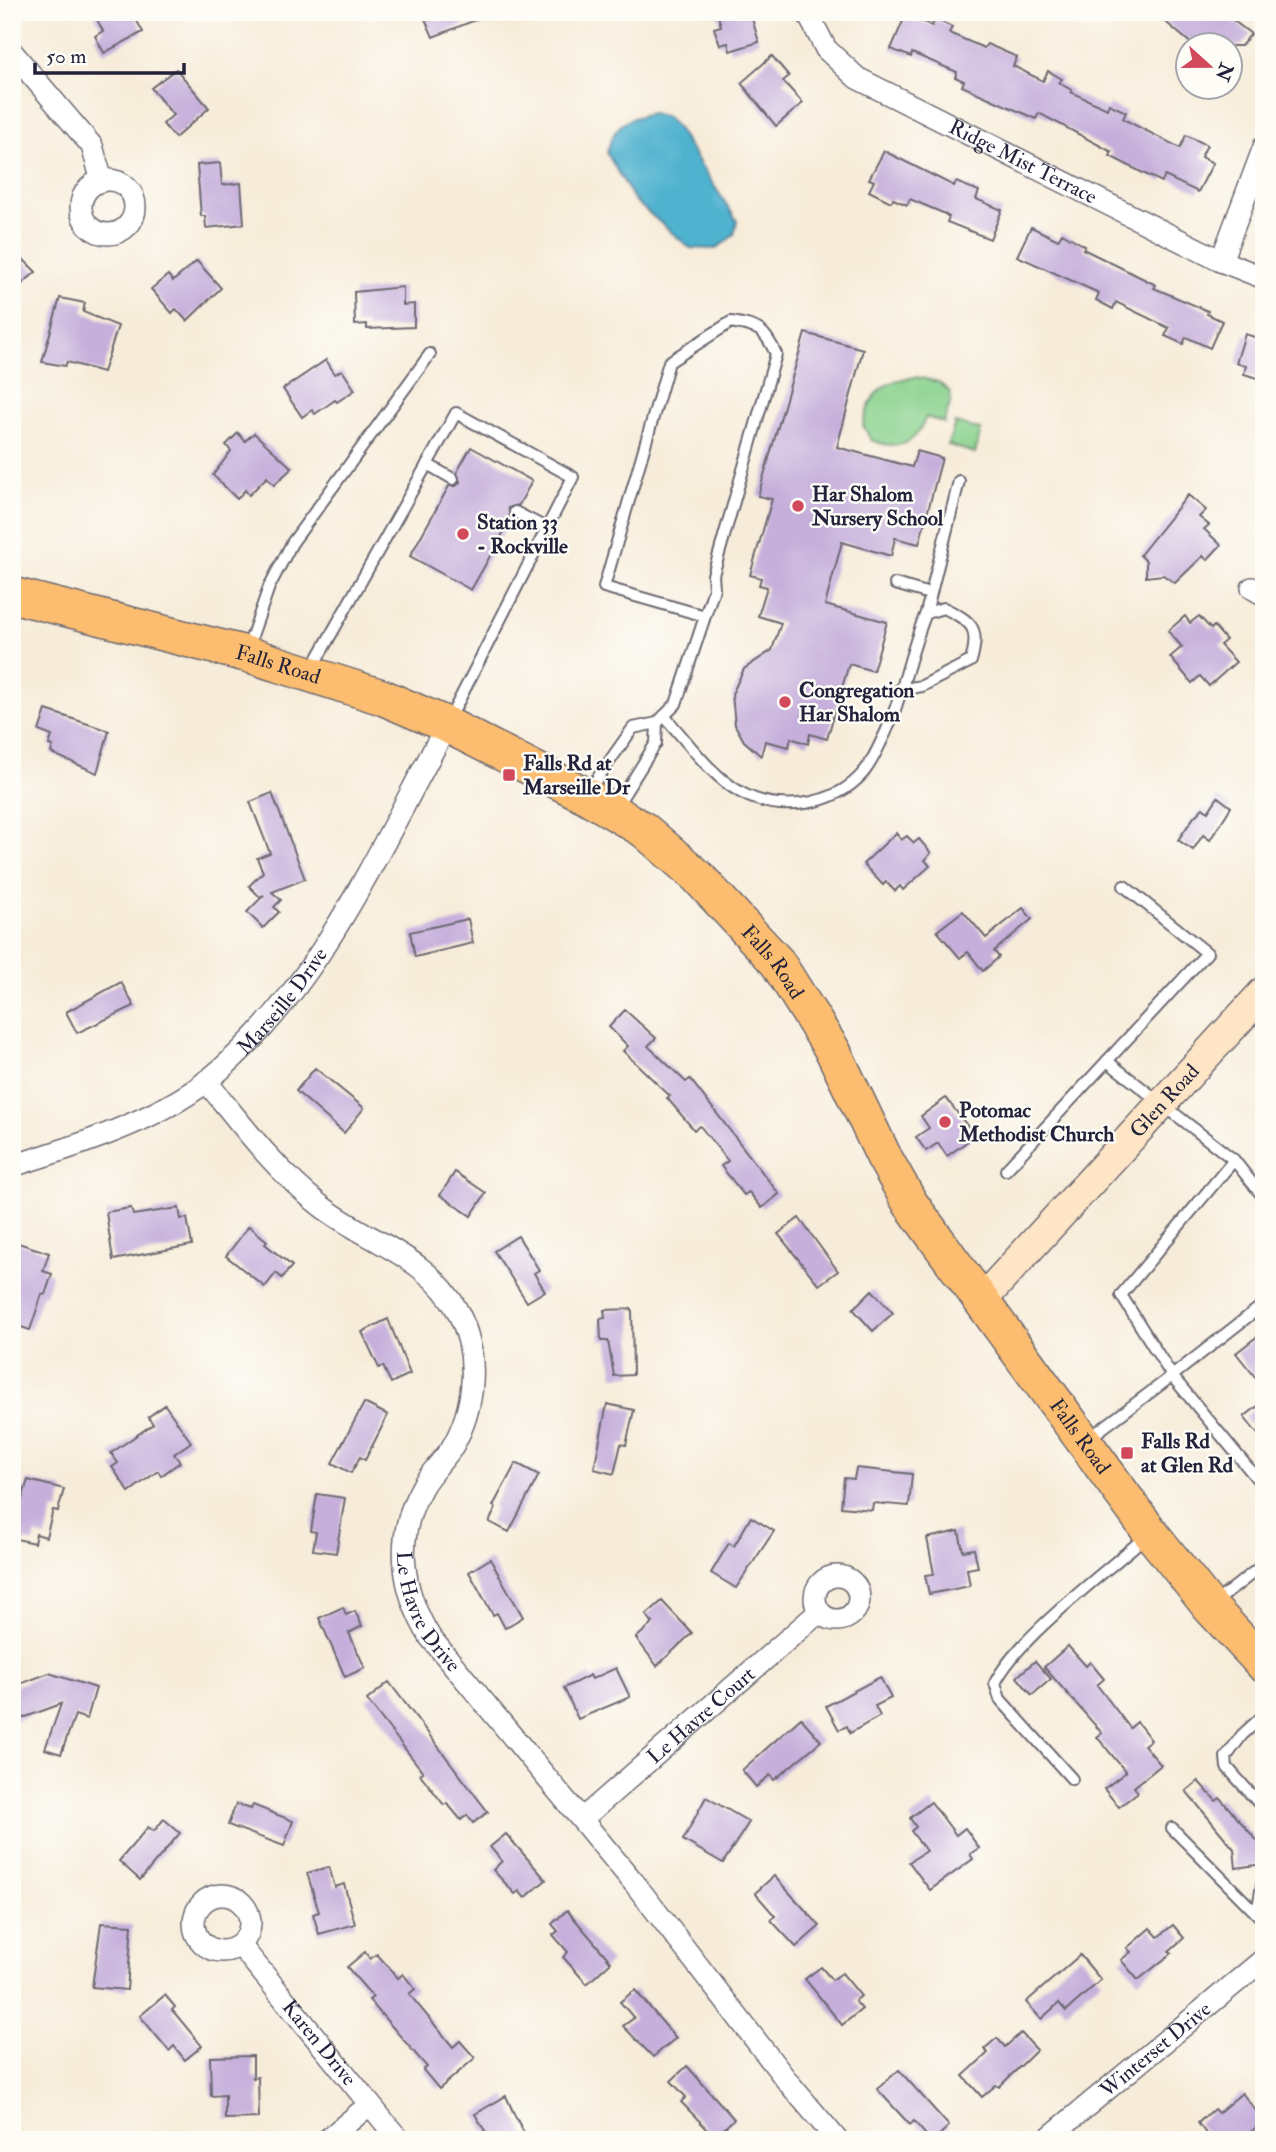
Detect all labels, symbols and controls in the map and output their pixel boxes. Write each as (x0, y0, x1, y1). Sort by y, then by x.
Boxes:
scale bar (35, 32, 184, 76)
north arrow (1174, 32, 1244, 102)
text: 50 m (46, 43, 87, 70)
text: N (1209, 59, 1239, 85)
street label: Ridge Mist Terrace (944, 114, 1102, 211)
place label: Har Shalom Nursery School (811, 481, 944, 532)
marker: Har Shalom Nursery School (790, 498, 806, 514)
place label: Station 33 - Rockville (477, 509, 568, 560)
marker: Station 33 - Rockville (455, 526, 471, 542)
street label: Falls Road (233, 639, 324, 691)
place label: Congregation Har Shalom (799, 677, 915, 728)
marker: Congregation Har Shalom (777, 694, 793, 710)
place label: Falls Rd at Marseille Dr (522, 750, 631, 801)
marker: Falls Rd at Marseille Dr (501, 767, 517, 783)
street label: Falls Road (735, 919, 810, 1005)
street label: Marseille Drive (231, 942, 334, 1061)
street label: Glen Road (1124, 1058, 1206, 1144)
place label: Potomac Methodist Church (958, 1097, 1114, 1148)
marker: Potomac Methodist Church (937, 1114, 953, 1130)
street label: Falls Road (1043, 1393, 1117, 1480)
place label: Falls Rd at Glen Rd (1141, 1428, 1234, 1479)
marker: Falls Rd at Glen Rd (1119, 1445, 1135, 1461)
street label: Le Havre Drive (390, 1551, 467, 1678)
street label: Le Havre Court (642, 1661, 761, 1770)
street label: Karen Drive (276, 1994, 362, 2092)
street label: Winterset Drive (1094, 1996, 1217, 2104)

